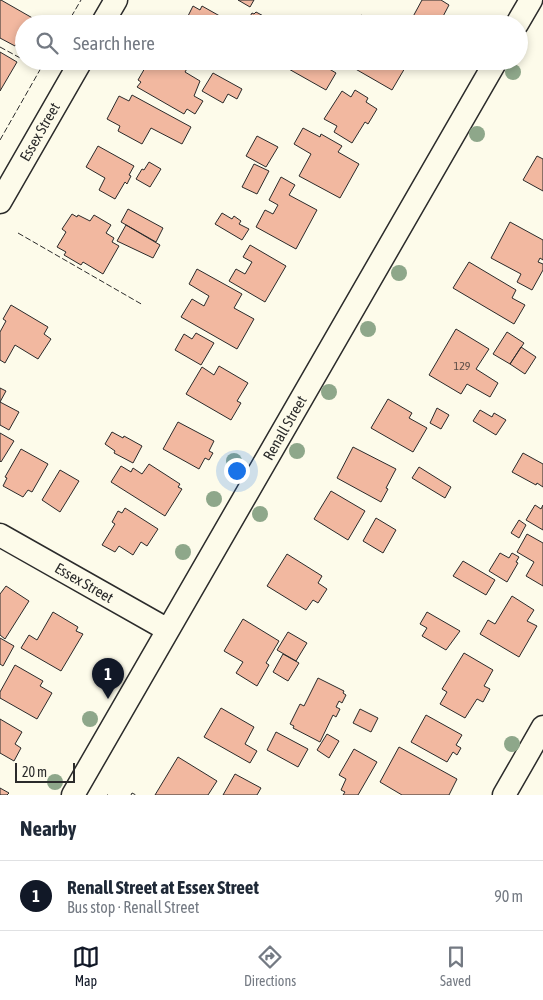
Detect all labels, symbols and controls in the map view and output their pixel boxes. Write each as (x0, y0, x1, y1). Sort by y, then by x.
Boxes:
search box (15, 15, 528, 70)
icon: search (33, 29, 61, 57)
text: Search here (73, 32, 155, 54)
street label: Essex Street (16, 99, 63, 164)
house number: 129 (454, 359, 471, 373)
street label: Renall Street (259, 393, 310, 463)
your location (224, 458, 250, 484)
street label: Essex Street (52, 559, 117, 606)
pin: 1 (92, 658, 124, 699)
scale bar (15, 760, 75, 783)
text: 20 m (22, 764, 47, 780)
text: Nearby (20, 816, 76, 840)
text: Renall Street at Essex Street (67, 876, 259, 898)
text: 1 (32, 887, 40, 905)
text: 90 m (494, 887, 523, 905)
text: Bus stop · Renall Street (67, 898, 199, 916)
tab: Map (72, 943, 100, 989)
tab: Directions (244, 943, 296, 989)
tab: Saved (440, 943, 471, 989)

